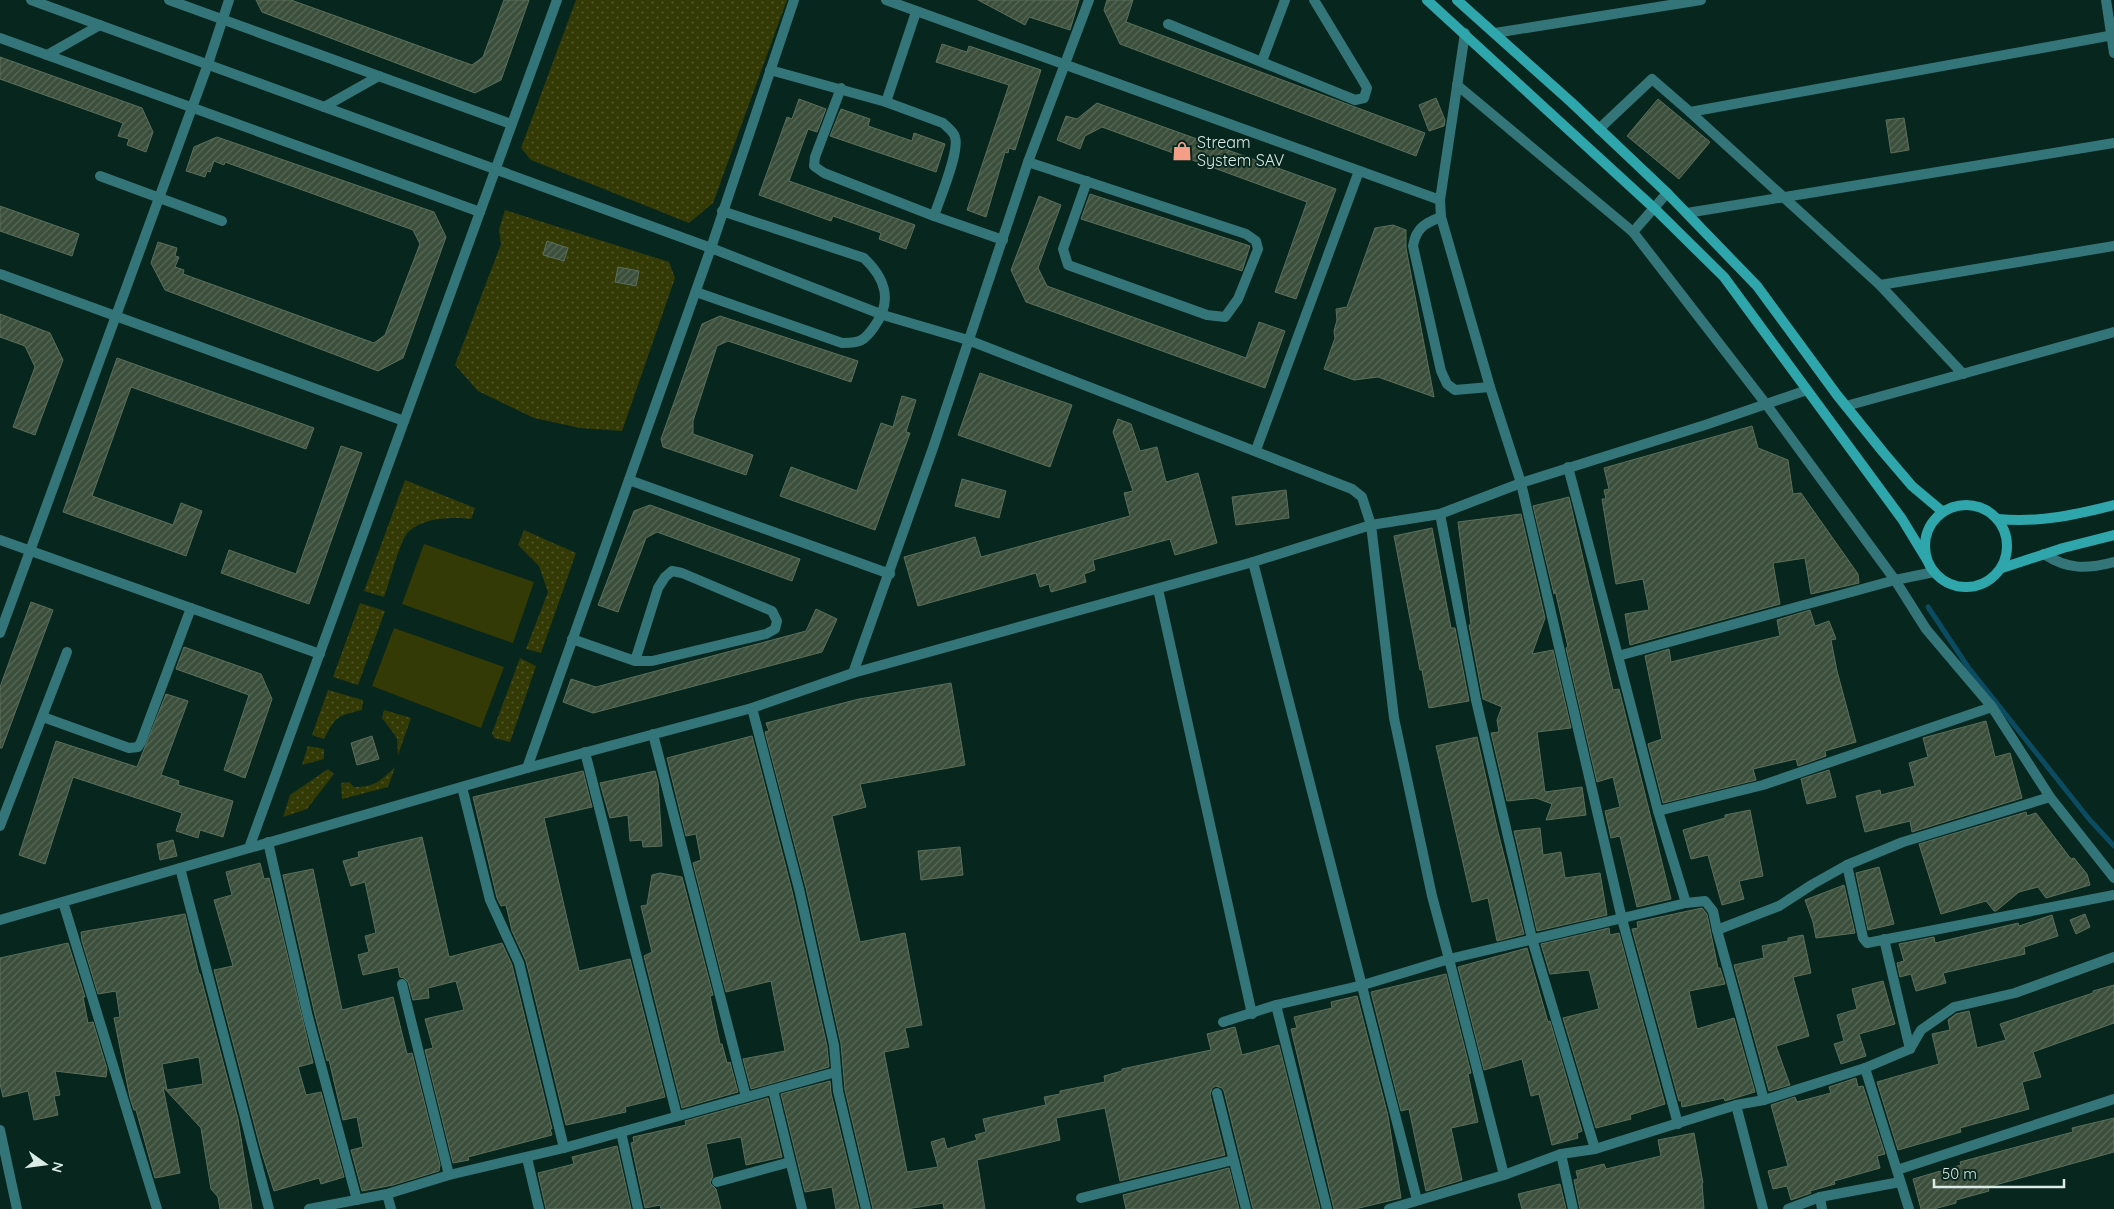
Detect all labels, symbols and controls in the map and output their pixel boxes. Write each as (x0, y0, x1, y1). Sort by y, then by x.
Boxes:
place label: Stream System SAV (1197, 132, 1285, 170)
shop icon: Stream System SAV (1171, 140, 1193, 162)
north arrow (20, 1139, 70, 1189)
scale bar (1934, 1156, 2064, 1188)
text: N (48, 1160, 68, 1174)
text: 50 m (1942, 1164, 1977, 1183)

